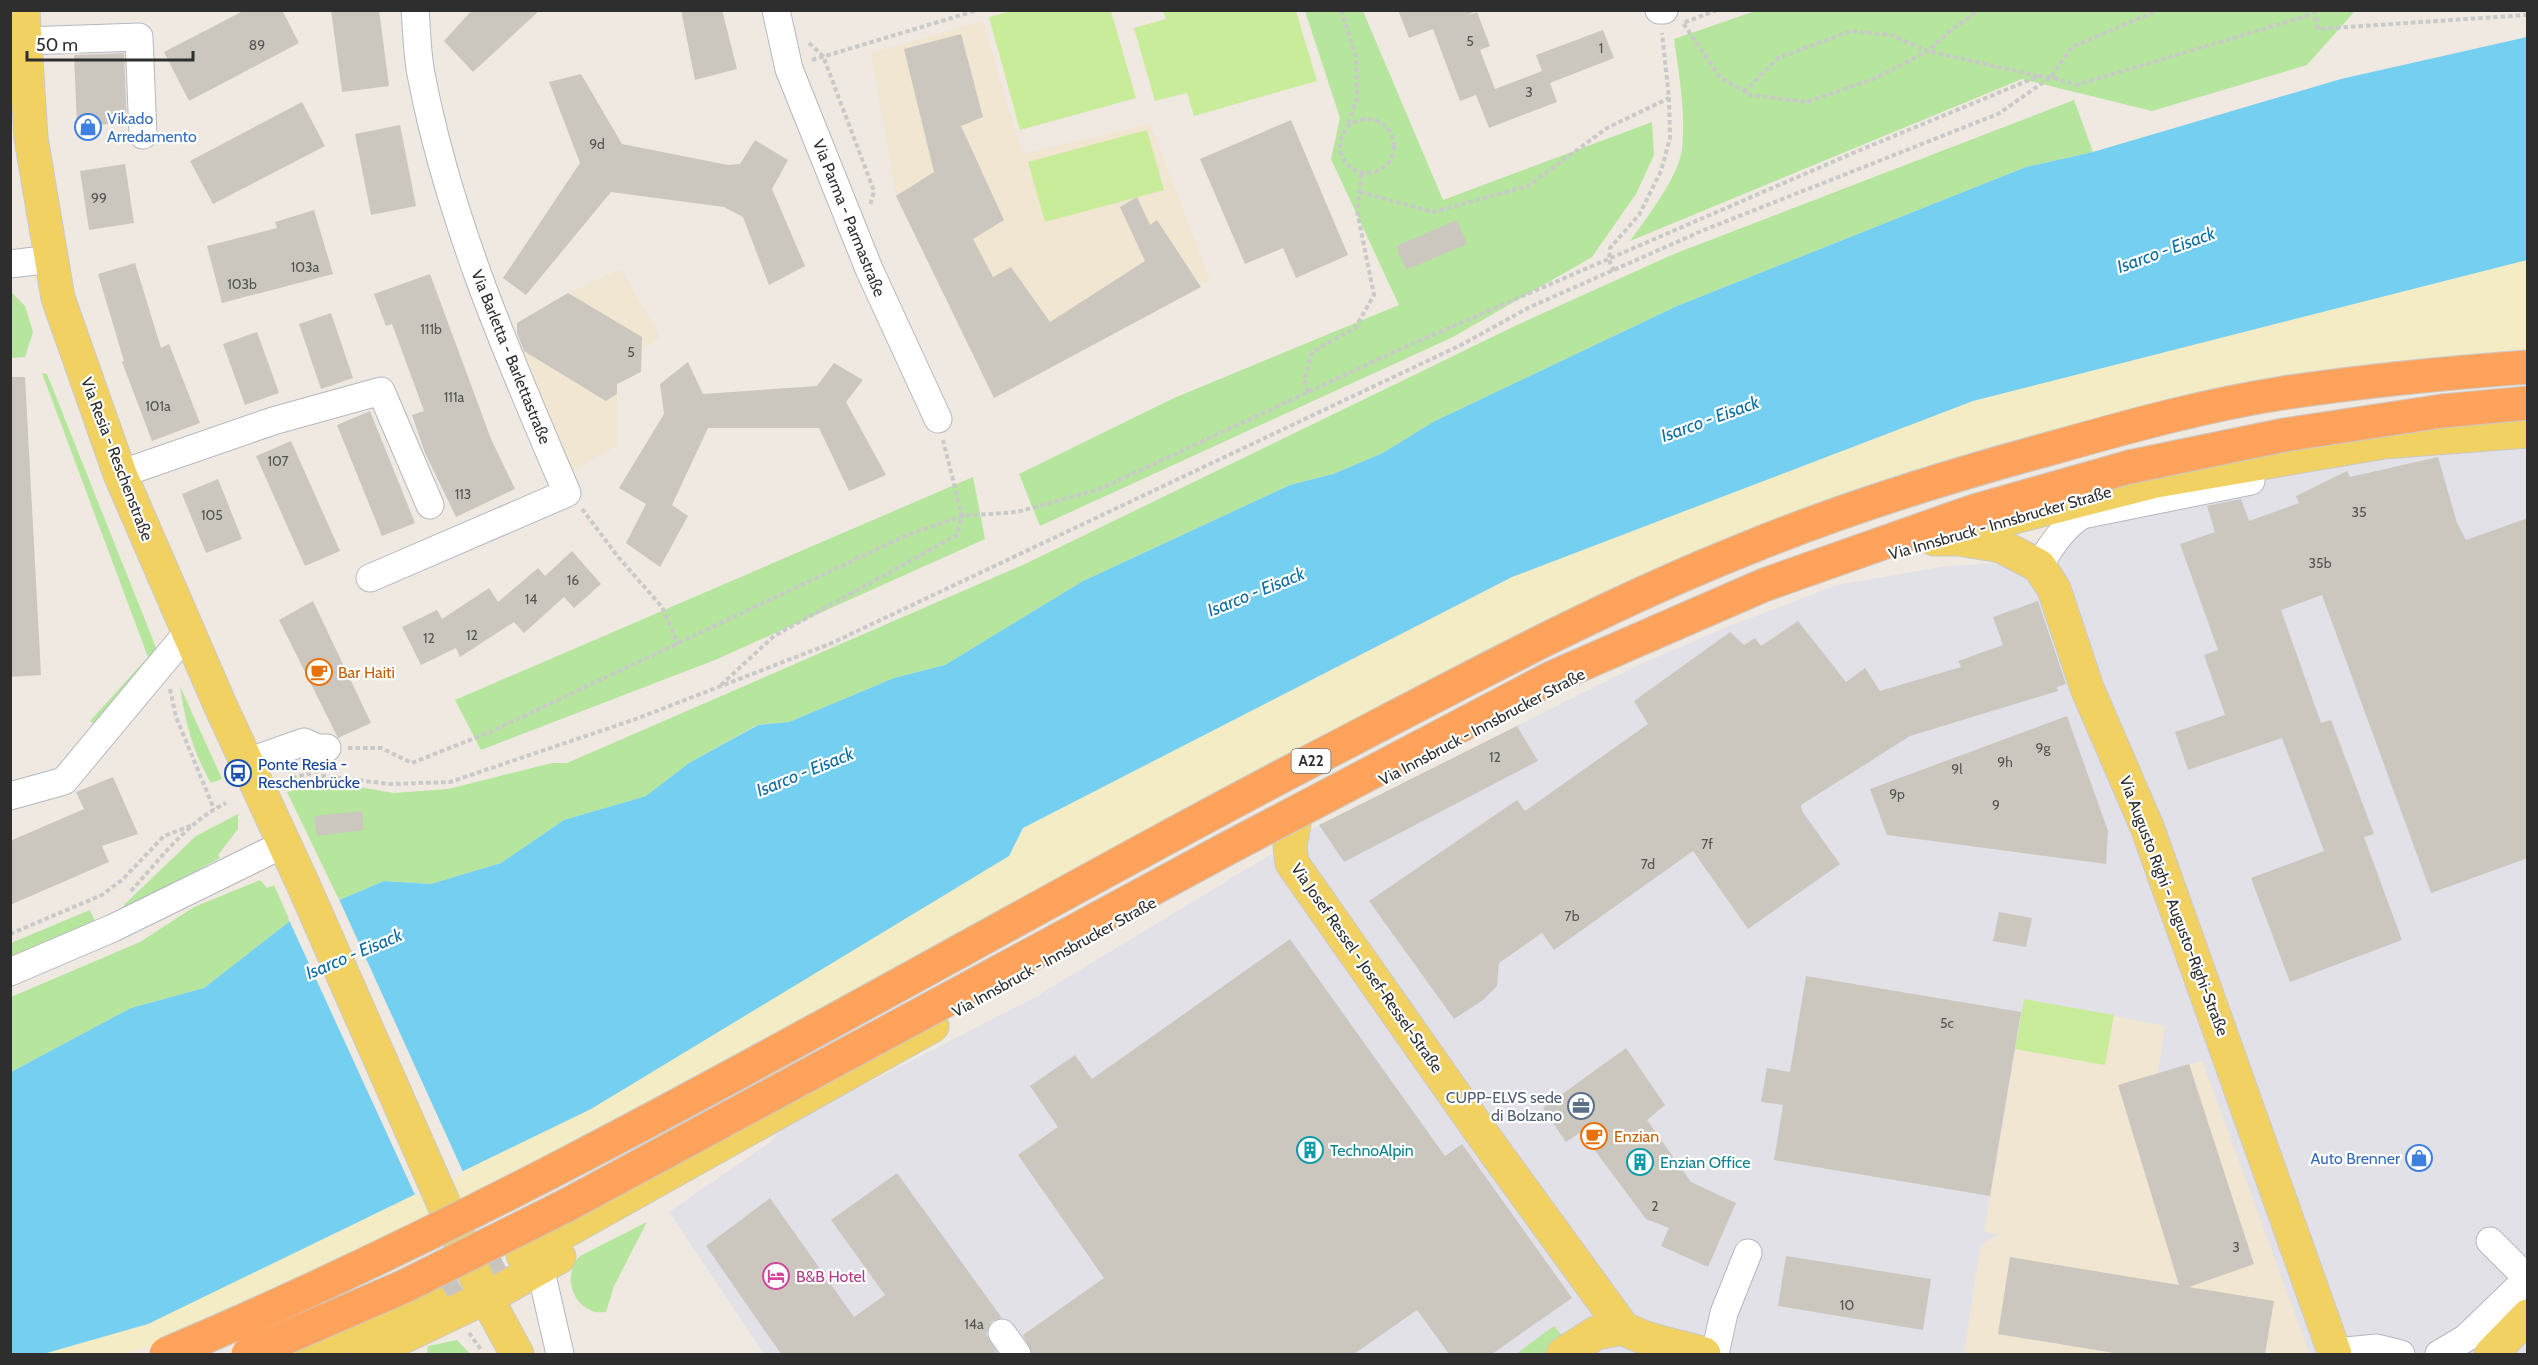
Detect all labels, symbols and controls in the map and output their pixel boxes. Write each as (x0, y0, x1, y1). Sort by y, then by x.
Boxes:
scale bar (27, 24, 194, 62)
house number: 5 (1466, 32, 1474, 50)
text: 50 m (36, 34, 78, 56)
house number: 89 (249, 36, 265, 54)
house number: 1 (1599, 39, 1603, 57)
house number: 3 (1525, 83, 1533, 101)
place label: Vikado Arredamento (107, 109, 197, 146)
shop icon: Vikado Arredamento (73, 112, 103, 142)
house number: 9d (589, 135, 605, 153)
street label: Via Parma - Parmastraße (809, 137, 889, 299)
house number: 99 (91, 189, 107, 207)
water label: Isarco - Eisack (2114, 222, 2219, 278)
house number: 103a (291, 258, 320, 276)
street label: Via Barletta - Barlettastraße (467, 267, 555, 447)
house number: 103b (227, 275, 257, 293)
house number: 111b (420, 320, 442, 338)
house number: 5 (627, 343, 635, 361)
street label: Via Resia - Reschenstraße (77, 375, 157, 543)
house number: 111a (444, 388, 464, 406)
water label: Isarco - Eisack (1658, 391, 1763, 447)
house number: 101a (145, 397, 171, 415)
house number: 107 (267, 452, 289, 470)
street label: Via Innsbruck - Innsbrucker Straße (1887, 482, 2113, 564)
house number: 113 (455, 485, 471, 503)
house number: 35 (2351, 503, 2367, 521)
house number: 105 (201, 506, 223, 524)
house number: 35b (2309, 554, 2332, 572)
water label: Isarco - Eisack (1204, 562, 1309, 621)
house number: 16 (567, 571, 579, 589)
house number: 14 (525, 590, 537, 608)
house number: 12 (466, 626, 478, 644)
house number: 12 (423, 629, 435, 647)
cafe icon: Bar Haiti (304, 657, 334, 687)
place label: Bar Haiti (338, 663, 395, 682)
street label: Via Innsbruck - Innsbrucker Straße (1376, 665, 1588, 789)
house number: 9g (2036, 739, 2051, 757)
water label: Isarco - Eisack (753, 742, 858, 801)
house number: 12 (1489, 748, 1501, 766)
road number: A22 (1292, 749, 1330, 773)
house number: 9h (1997, 753, 2013, 771)
place label: Ponte Resia - Reschenbrücke (258, 755, 360, 792)
bus stop icon: Ponte Resia - Reschenbrücke (223, 758, 253, 788)
house number: 9l (1951, 760, 1963, 778)
street label: Via Augusto Righi - Augusto-Righi-Straße (2116, 773, 2232, 1039)
house number: 9p (1889, 785, 1905, 803)
house number: 9 (1992, 796, 2000, 814)
house number: 7f (1701, 835, 1713, 853)
house number: 7d (1641, 855, 1655, 873)
street label: Via Josef Ressel - Josef-Ressel-Straße (1287, 860, 1447, 1076)
street label: Via Innsbruck - Innsbrucker Straße (949, 893, 1159, 1021)
house number: 7b (1565, 907, 1580, 925)
water label: Isarco - Eisack (302, 923, 407, 984)
house number: 5c (1940, 1014, 1954, 1032)
place label: CUPP-ELVS sede di Bolzano (1446, 1088, 1562, 1125)
office icon: CUPP-ELVS sede di Bolzano (1566, 1091, 1596, 1121)
cafe icon: Enzian (1579, 1121, 1609, 1151)
place label: Enzian (1614, 1127, 1659, 1146)
building icon: TechnoAlpin (1295, 1135, 1325, 1165)
place label: TechnoAlpin (1330, 1141, 1414, 1160)
shop icon: Auto Brenner (2404, 1143, 2434, 1173)
building icon: Enzian Office (1625, 1147, 1655, 1177)
place label: Auto Brenner (2311, 1149, 2401, 1168)
place label: Enzian Office (1660, 1153, 1750, 1172)
house number: 2 (1651, 1197, 1659, 1215)
house number: 3 (2232, 1238, 2240, 1256)
hotel icon: B&B Hotel (761, 1261, 791, 1291)
place label: B&B Hotel (796, 1267, 866, 1286)
house number: 10 (1840, 1296, 1854, 1314)
house number: 14a (964, 1315, 984, 1333)

